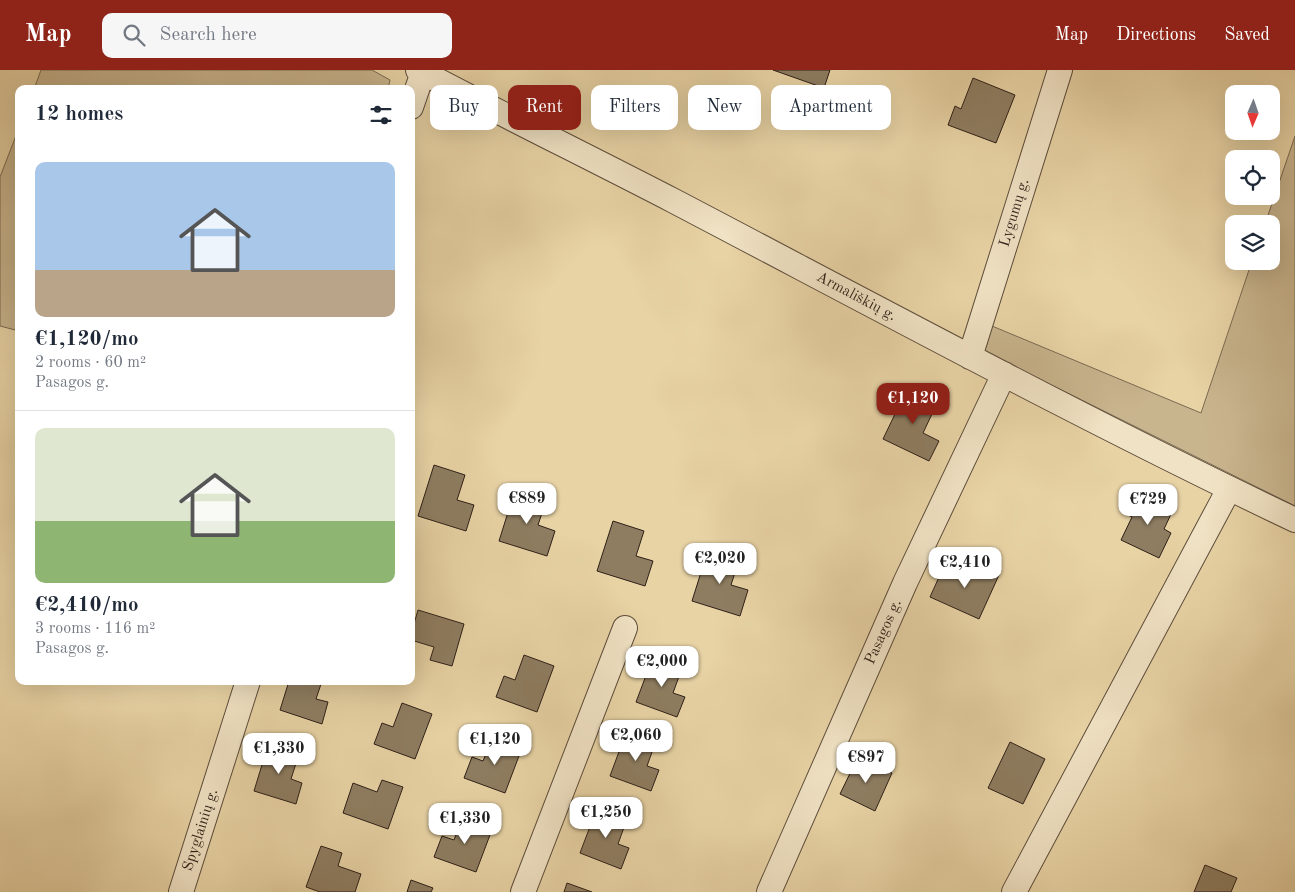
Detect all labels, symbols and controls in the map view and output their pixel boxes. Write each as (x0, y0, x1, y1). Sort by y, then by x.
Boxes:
search box (102, 13, 452, 58)
icon: search (120, 21, 148, 49)
text: Map (25, 23, 72, 47)
text: Search here (160, 26, 257, 45)
text: Map (1055, 26, 1088, 44)
text: Directions (1116, 26, 1196, 44)
text: Saved (1224, 26, 1270, 44)
chip: Buy (430, 85, 498, 130)
chip: Rent (508, 85, 581, 130)
chip: Filters (591, 85, 678, 130)
chip: New (688, 85, 761, 130)
chip: Apartment (771, 85, 891, 130)
north arrow (1225, 85, 1280, 140)
map controls (1225, 85, 1280, 270)
icon: filters (367, 101, 395, 129)
text: 12 homes (35, 104, 123, 125)
button: locate (1225, 150, 1280, 205)
street label: Lygumų g. (998, 177, 1032, 249)
icon: home (170, 195, 260, 285)
button: layers (1225, 215, 1280, 270)
street label: Armališkių g. (814, 270, 898, 324)
text: €1,120/mo (35, 329, 139, 350)
text: 2 rooms · 60 m² (35, 355, 146, 371)
text: Pasagos g. (35, 375, 109, 391)
pin: €1,120 (872, 382, 954, 425)
text: €1,120 (888, 391, 938, 407)
icon: home (170, 460, 260, 550)
pin: €889 (497, 482, 557, 525)
pin: €729 (1118, 484, 1178, 526)
text: €889 (508, 491, 546, 507)
text: €729 (1129, 492, 1167, 508)
pin: €2,020 (679, 542, 761, 585)
pin: €2,410 (924, 546, 1006, 589)
text: €2,020 (695, 551, 745, 567)
text: €2,410 (940, 555, 990, 571)
text: €2,410/mo (35, 595, 139, 616)
street label: Pasagos g. (863, 597, 905, 667)
text: 3 rooms · 116 m² (35, 621, 155, 637)
text: Pasagos g. (35, 641, 109, 657)
pin: €2,000 (621, 646, 703, 688)
text: €2,000 (637, 654, 687, 670)
pin: €2,060 (595, 720, 677, 762)
pin: €1,120 (454, 724, 536, 766)
text: €2,060 (611, 728, 661, 744)
pin: €1,330 (238, 732, 320, 775)
text: €1,120 (470, 732, 520, 748)
text: €1,330 (254, 741, 304, 757)
pin: €897 (836, 742, 896, 784)
text: €897 (847, 750, 885, 766)
street label: Spyglainių g. (181, 787, 221, 873)
pin: €1,250 (565, 796, 647, 839)
pin: €1,330 (424, 802, 506, 845)
text: €1,250 (581, 805, 631, 821)
text: €1,330 (440, 811, 490, 827)

